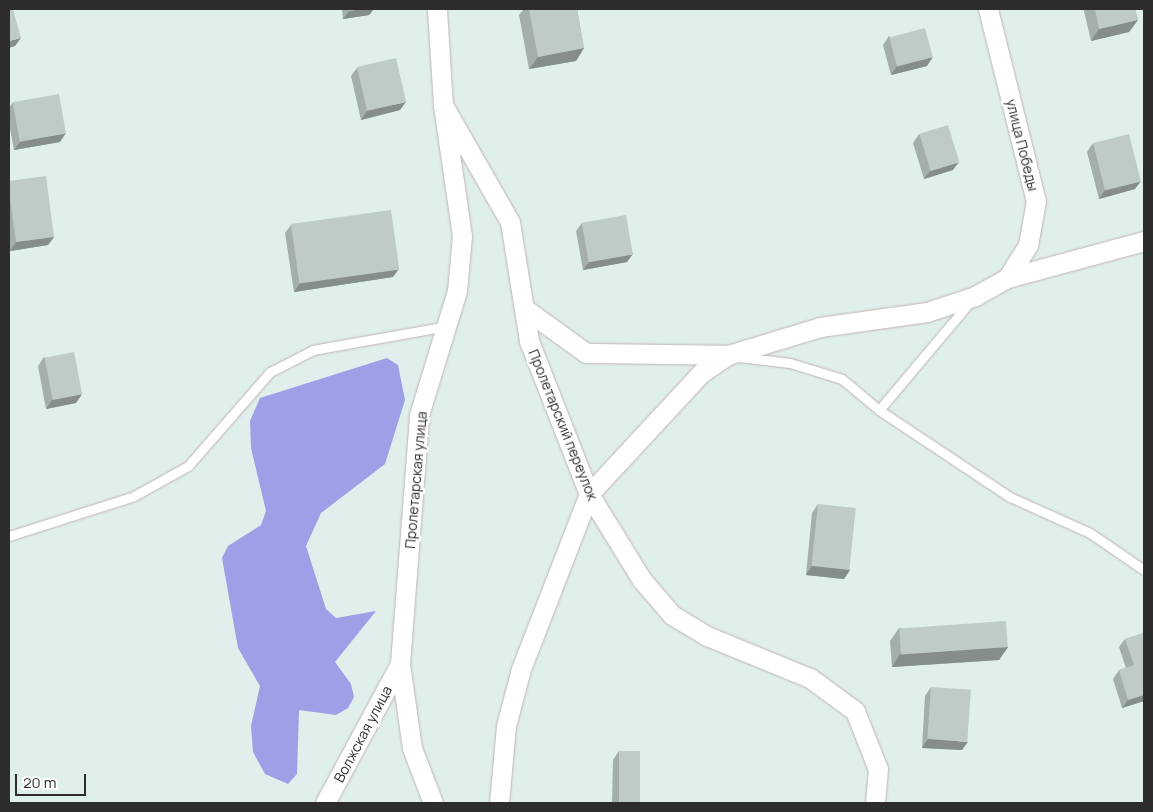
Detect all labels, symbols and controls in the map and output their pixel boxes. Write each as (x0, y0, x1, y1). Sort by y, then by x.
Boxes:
street label: улица Победы (1002, 97, 1042, 193)
street label: Пролетарский переулок (525, 347, 601, 503)
street label: Пролетарская улица (402, 411, 430, 549)
street label: Волжская улица (330, 683, 396, 785)
scale bar (18, 764, 89, 796)
text: 20 m (23, 772, 56, 793)

